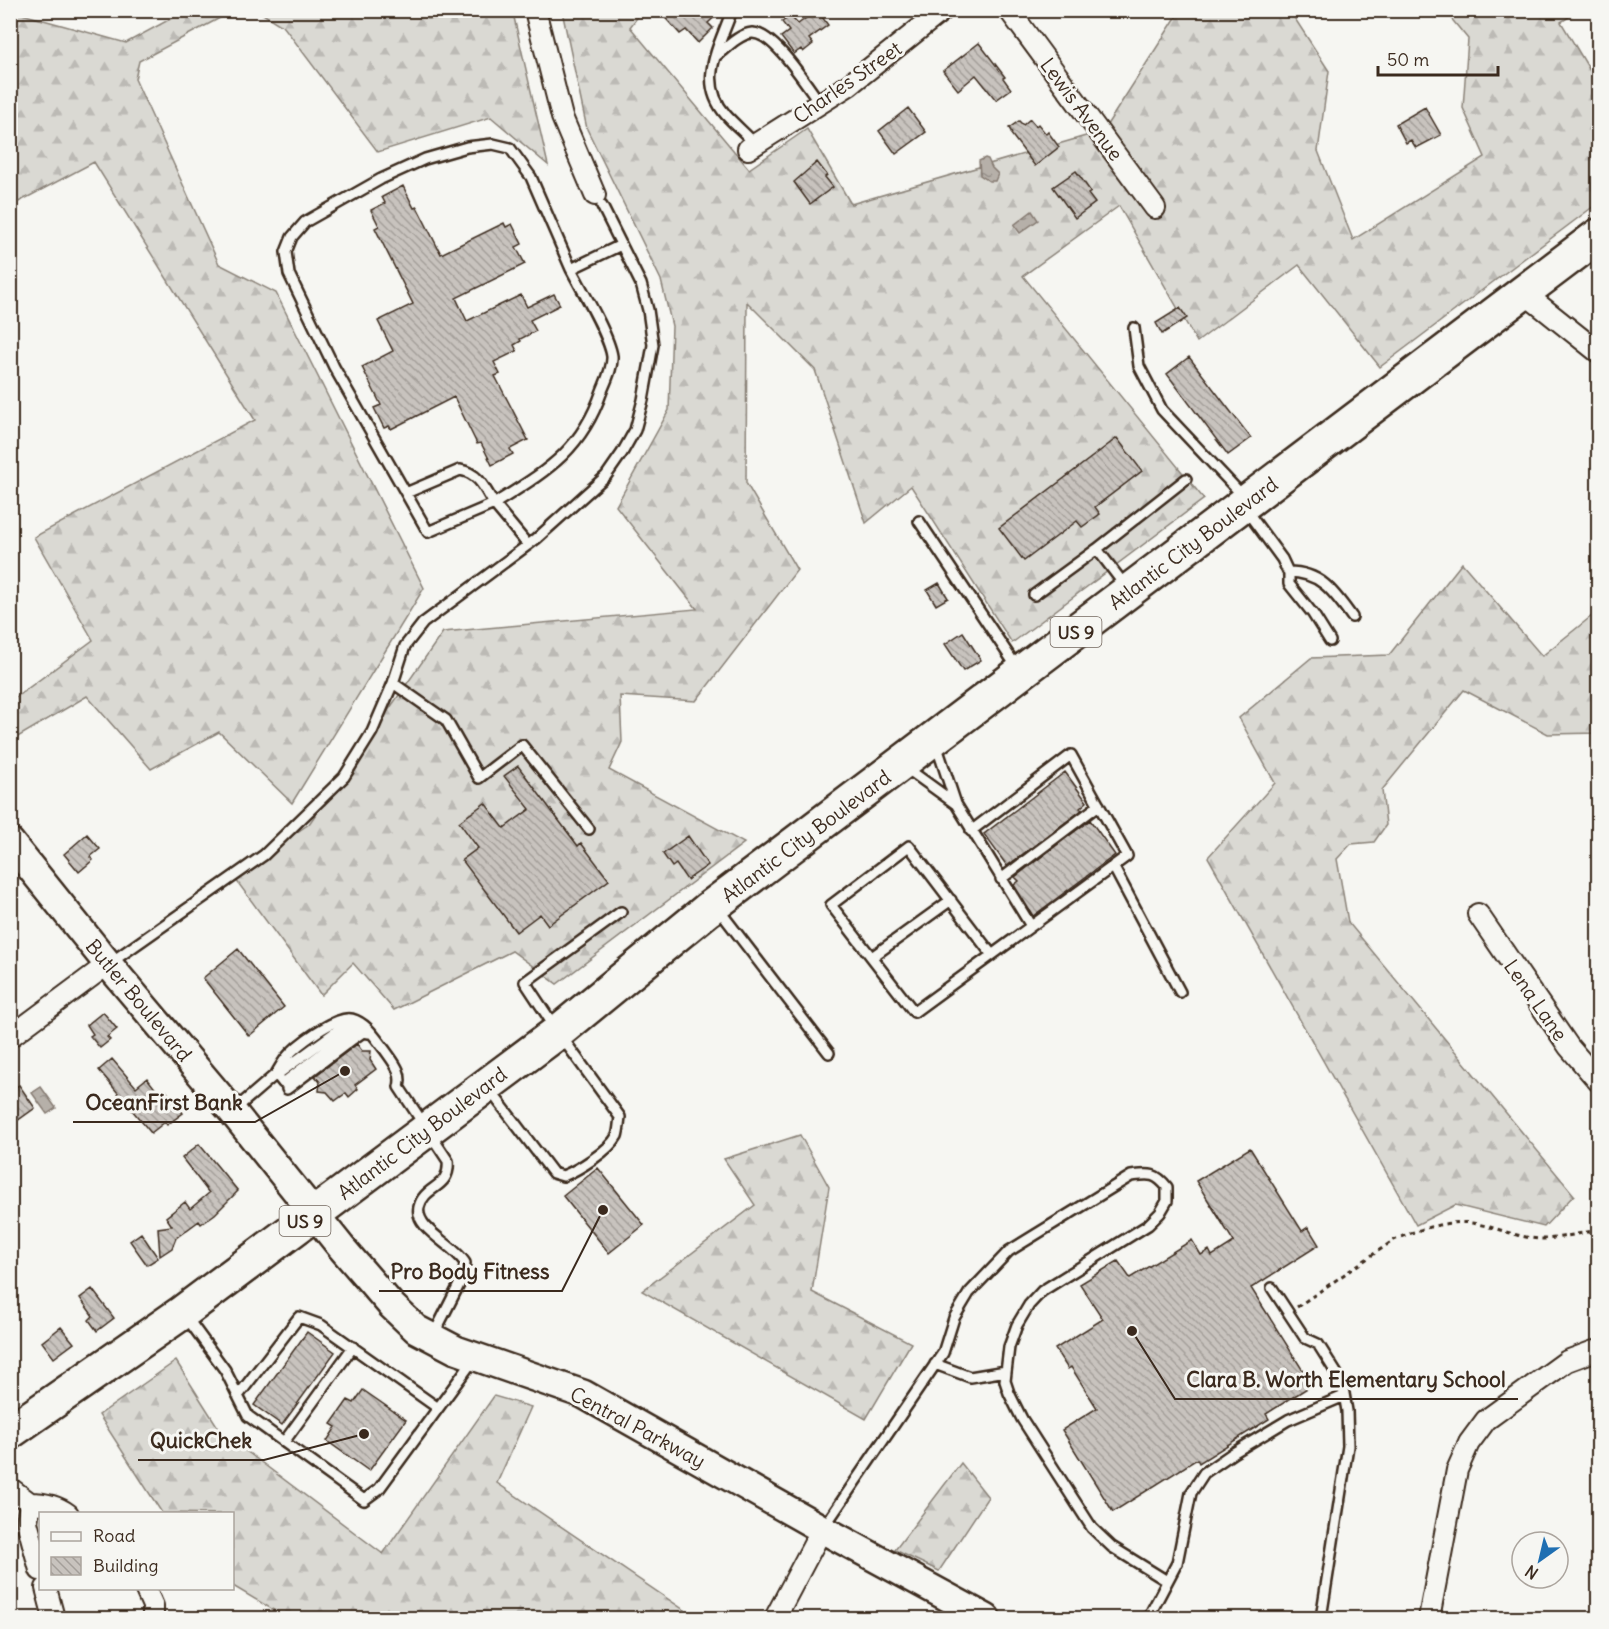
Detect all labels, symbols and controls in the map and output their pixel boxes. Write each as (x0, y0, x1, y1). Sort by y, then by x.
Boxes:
street label: Charles Street (788, 35, 906, 129)
scale bar (1378, 39, 1498, 77)
text: 50 m (1387, 48, 1429, 71)
street label: Lewis Avenue (1035, 53, 1129, 165)
street label: Atlantic City Boulevard (1103, 471, 1283, 615)
road number: US 9 (1050, 617, 1102, 647)
street label: Atlantic City Boulevard (716, 764, 896, 908)
street label: Butler Boulevard (81, 934, 197, 1066)
street label: Lena Lane (1499, 955, 1573, 1045)
street label: Atlantic City Boulevard (332, 1061, 512, 1205)
callout: OceanFirst Bank (73, 1083, 255, 1122)
text: OceanFirst Bank (85, 1089, 243, 1116)
road number: US 9 (280, 1206, 330, 1236)
callout: Pro Body Fitness (379, 1252, 562, 1291)
text: Pro Body Fitness (391, 1258, 550, 1285)
callout: Clara B. Worth Elementary School (1175, 1360, 1518, 1399)
text: Clara B. Worth Elementary School (1186, 1366, 1506, 1393)
street label: Central Parkway (566, 1381, 710, 1473)
callout: QuickChek (138, 1421, 264, 1460)
text: QuickChek (150, 1427, 252, 1454)
legend (39, 1512, 234, 1590)
text: Road (93, 1524, 136, 1547)
north arrow (1510, 1530, 1570, 1590)
text: Building (93, 1554, 158, 1577)
text: N (1521, 1561, 1542, 1584)

